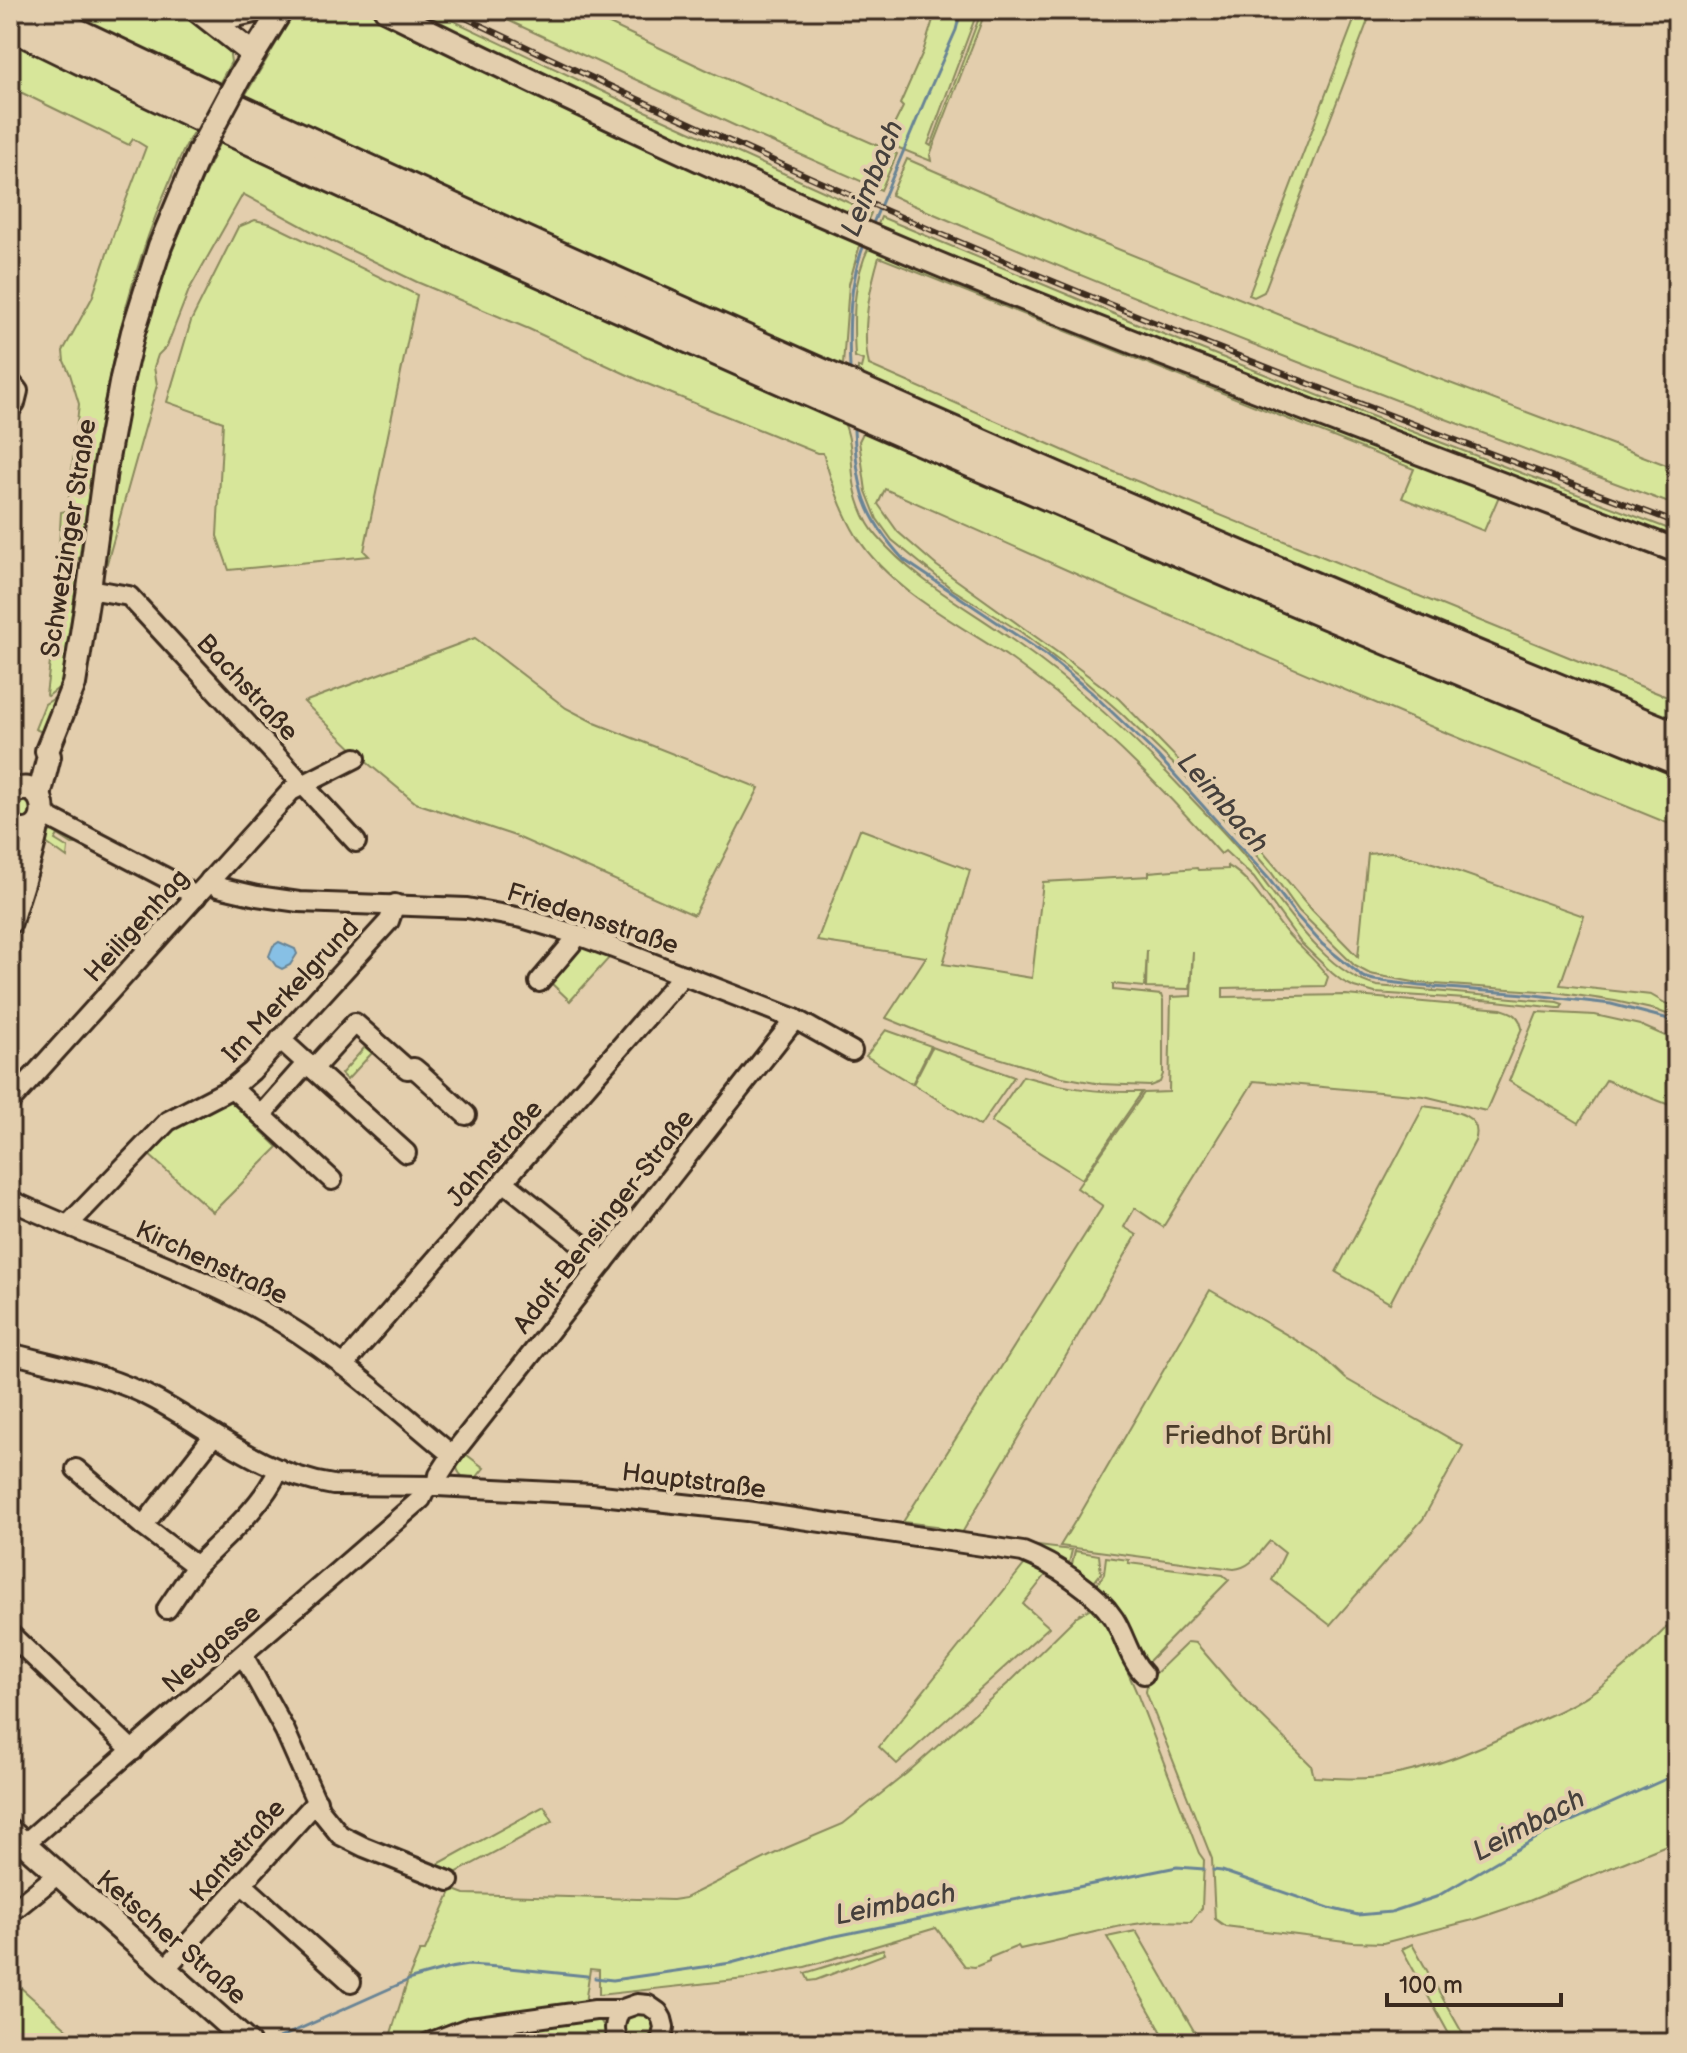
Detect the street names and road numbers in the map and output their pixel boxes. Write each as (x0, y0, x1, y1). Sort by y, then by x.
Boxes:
street label: Schwetzinger Straße (35, 417, 104, 660)
street label: Bachstraße (189, 628, 304, 748)
street label: Heiligenhag (78, 863, 196, 989)
street label: Friedensstraße (503, 877, 682, 962)
street label: Im Merkelgrund (216, 913, 366, 1069)
street label: Jahnstraße (440, 1094, 550, 1214)
street label: Adolf-Bensinger-Straße (507, 1104, 701, 1340)
street label: Kirchenstraße (130, 1215, 292, 1312)
street label: Hauptstraße (620, 1457, 768, 1506)
street label: Neugasse (156, 1598, 268, 1700)
street label: Kantstraße (184, 1793, 292, 1909)
street label: Ketscher Straße (89, 1864, 253, 2012)

